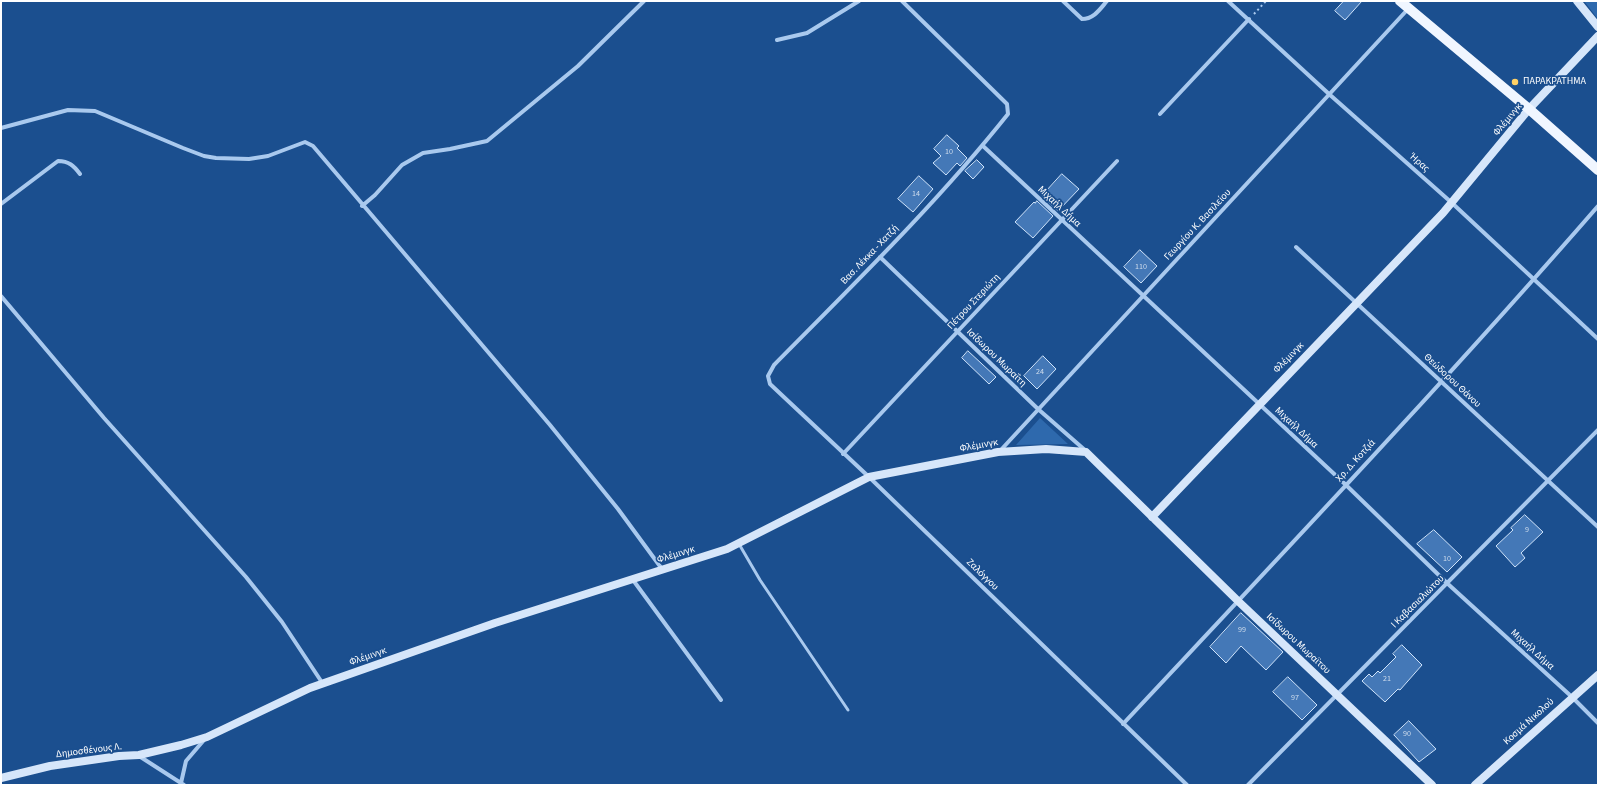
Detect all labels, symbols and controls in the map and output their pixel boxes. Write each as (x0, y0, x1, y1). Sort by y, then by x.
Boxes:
place label: ΠΑΡΑΚΡΑΤΗΜΑ (1523, 76, 1586, 88)
marker: ΠΑΡΑΚΡΑΤΗΜΑ (1510, 77, 1520, 87)
street label: Φλέμινγκ (1491, 101, 1525, 139)
house number: 10 (945, 147, 953, 157)
street label: Ήρας (1407, 151, 1431, 175)
street label: Μιχαήλ Δήμα (1035, 184, 1083, 230)
street label: Γεωργίου Κ. Βασιλείου (1162, 187, 1234, 263)
house number: 14 (912, 189, 920, 199)
street label: Βασ. Λέκκα - Χατζή (838, 223, 902, 287)
house number: 110 (1135, 262, 1147, 272)
street label: Πέτρου Στεριώτη (945, 272, 1003, 332)
street label: Ισίδωρου Μωραΐτη (964, 326, 1028, 390)
street label: Φλέμινγκ (1271, 340, 1307, 376)
street label: Θεώδορου Θάνου (1421, 351, 1483, 411)
house number: 24 (1036, 367, 1044, 377)
street label: Μιχαήλ Δήμα (1272, 405, 1320, 451)
street label: Φλέμινγκ (959, 437, 999, 455)
street label: Χρ. Δ. Κοτζιά (1334, 437, 1378, 485)
house number: 9 (1525, 525, 1529, 535)
street label: Φλέμινγκ (656, 544, 696, 566)
house number: 10 (1443, 554, 1451, 564)
street label: Ζαλόγγου (963, 557, 1001, 593)
street label: Ι Καβασιαλιώτου (1389, 573, 1447, 631)
street label: Ισίδωρου Μωραϊτου (1263, 611, 1333, 677)
house number: 99 (1238, 625, 1246, 635)
street label: Μιχαήλ Δήμα (1508, 627, 1556, 673)
street label: Φλέμινγκ (348, 645, 388, 669)
house number: 21 (1383, 674, 1391, 684)
house number: 97 (1291, 693, 1299, 703)
street label: Κοσμά Νικολού (1501, 696, 1557, 748)
house number: 90 (1403, 729, 1411, 739)
street label: Δημοσθένους Λ. (55, 741, 123, 761)

